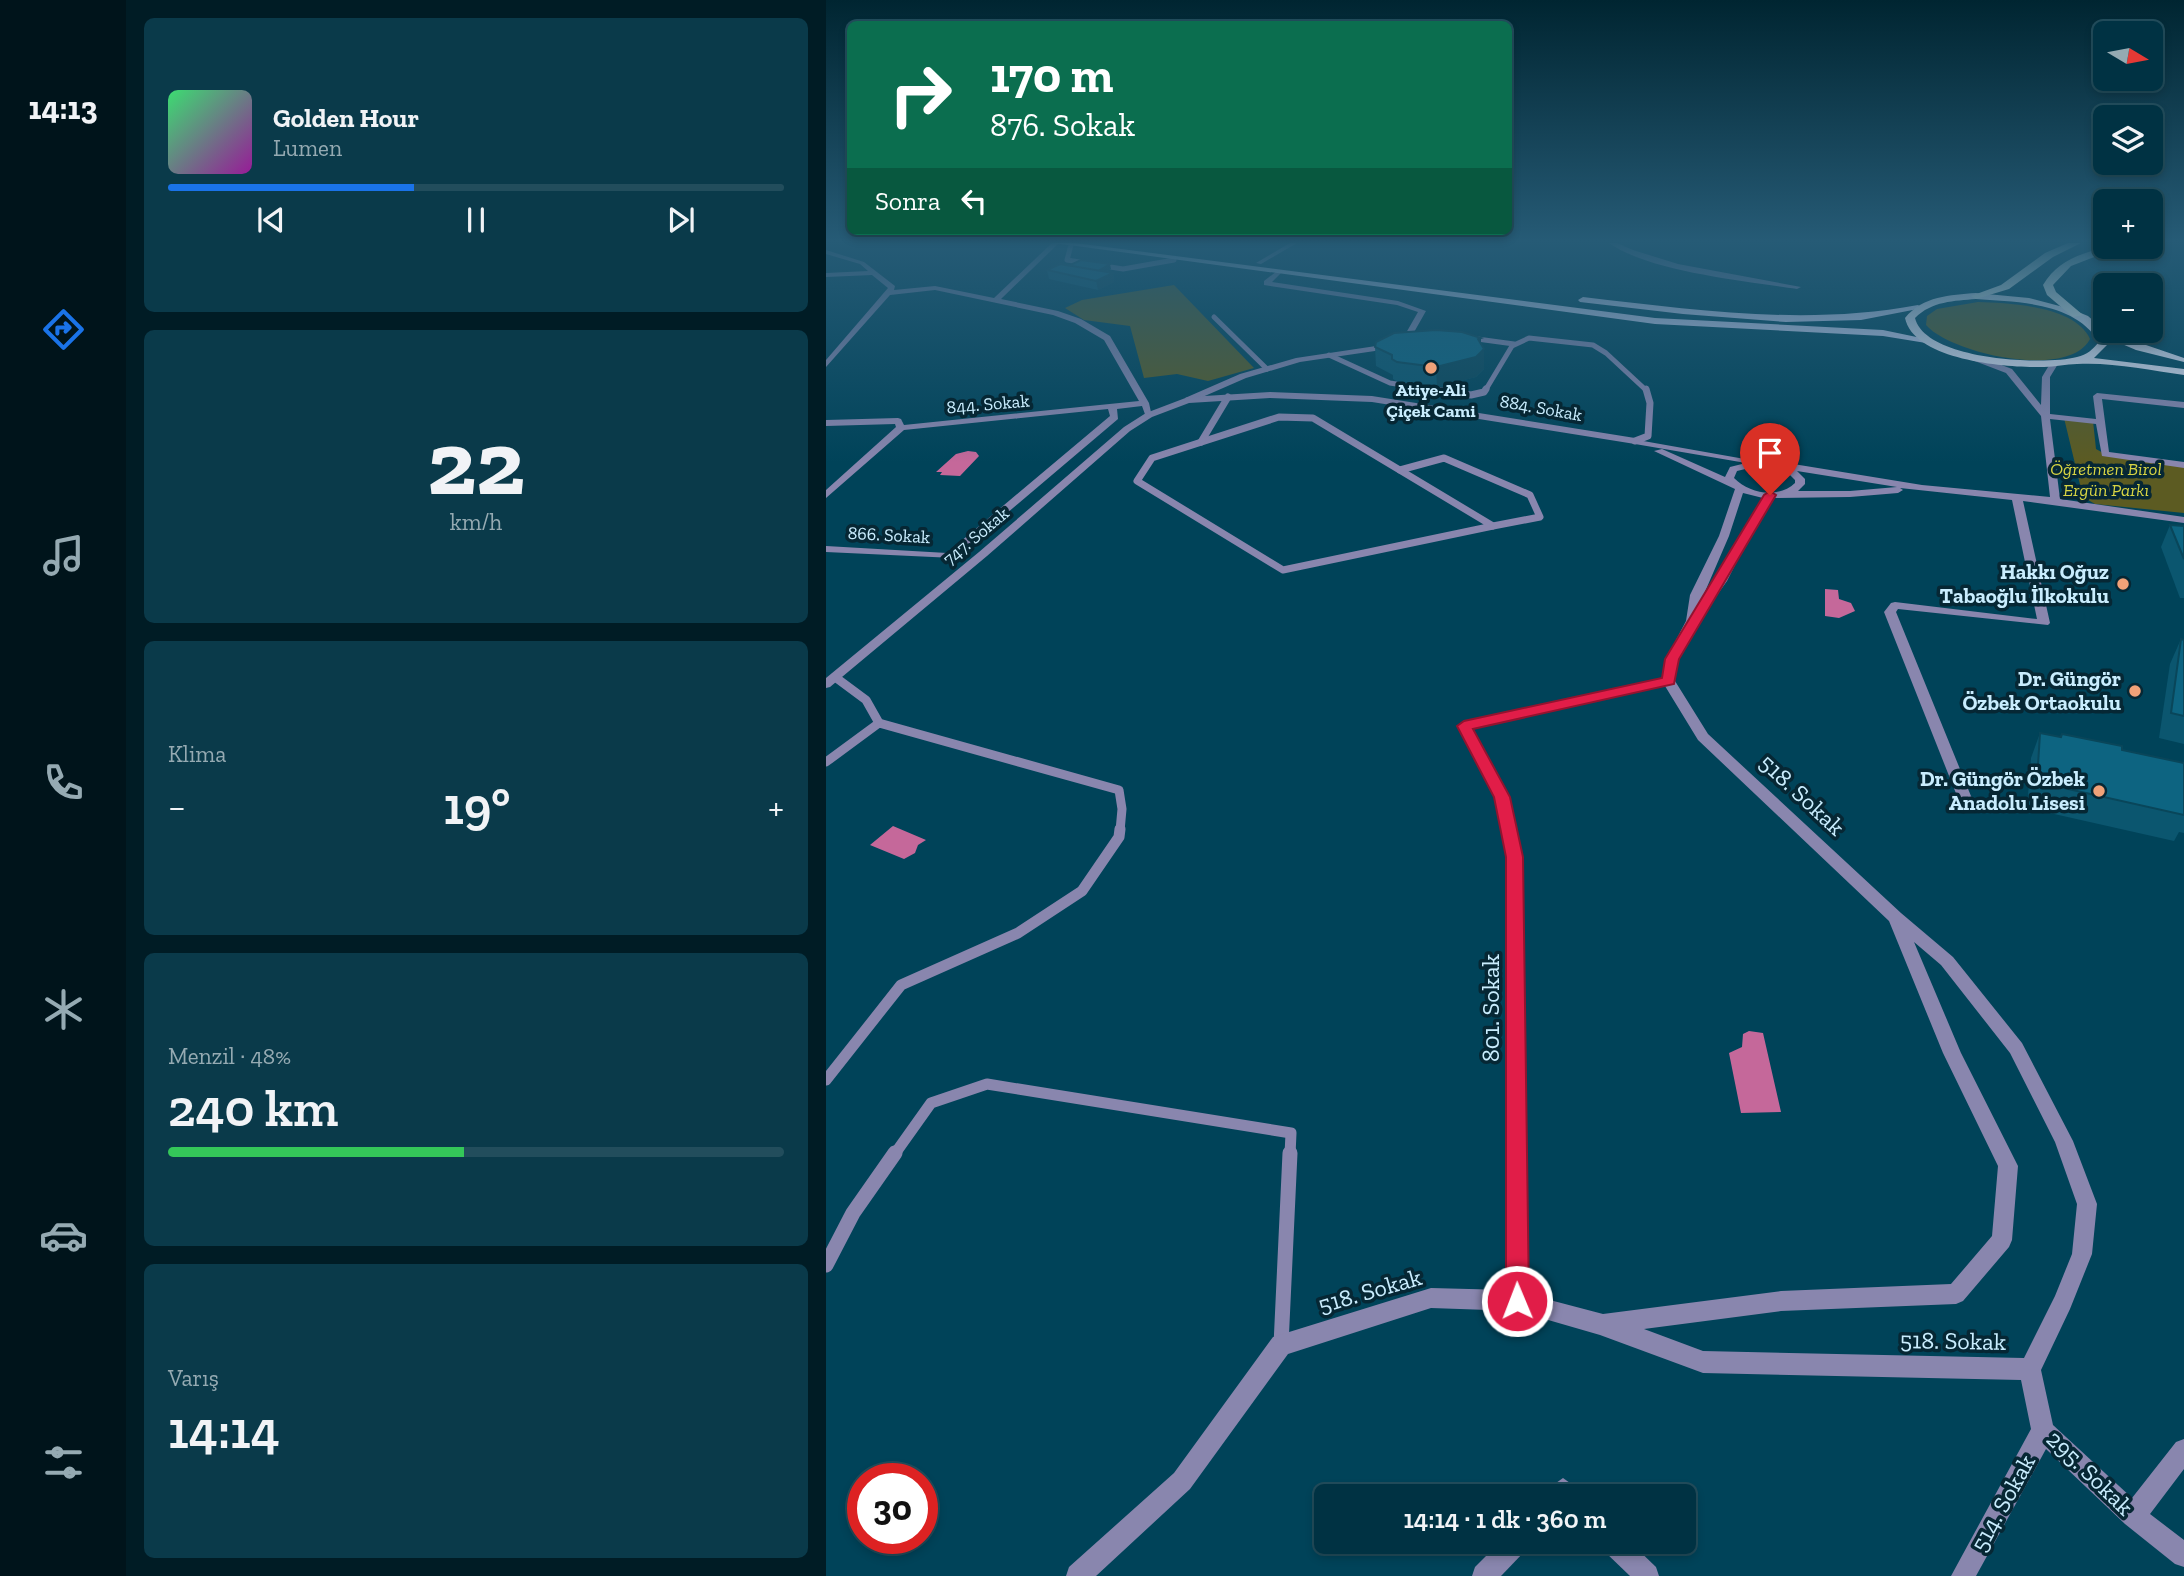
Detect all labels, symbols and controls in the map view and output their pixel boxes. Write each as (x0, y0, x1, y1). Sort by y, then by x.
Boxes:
north arrow (2093, 21, 2163, 91)
map controls (2093, 21, 2163, 343)
text: 170 m (990, 46, 1113, 105)
icon: right (875, 49, 966, 140)
text: 14:13 (28, 89, 98, 127)
text: Golden Hour (273, 102, 419, 134)
button: layers (2093, 105, 2163, 175)
text: 876. Sokak (990, 106, 1135, 144)
text: Lumen (273, 134, 342, 162)
icon: left (955, 182, 993, 220)
text: Sonra (875, 185, 941, 217)
button: + (2093, 189, 2163, 259)
icon: previous (252, 201, 290, 239)
icon: pause (457, 201, 495, 239)
icon: next (662, 201, 700, 239)
button: − (2093, 273, 2163, 343)
icon: directions (39, 305, 88, 354)
marker: Atiye-Ali Çiçek Cami (1423, 360, 1439, 376)
place label: Atiye-Ali Çiçek Cami (1386, 379, 1476, 422)
street label: 844. Sokak (946, 389, 1031, 419)
street label: 884. Sokak (1498, 390, 1585, 426)
text: 22 (427, 408, 525, 517)
pin (1740, 423, 1800, 495)
icon: arrive (1751, 434, 1789, 472)
park label: Öğretmen Birol Ergün Parkı (2050, 458, 2162, 501)
street label: 747. Sokak (939, 502, 1014, 570)
text: km/h (450, 508, 502, 536)
street label: 866. Sokak (847, 522, 931, 548)
icon: music (39, 531, 88, 580)
place label: Hakkı Oğuz Tabaoğlu İlkokulu (1940, 559, 2109, 608)
marker: Hakkı Oğuz Tabaoğlu İlkokulu (2115, 576, 2131, 592)
place label: Dr. Güngör Özbek Ortaokulu (1962, 666, 2121, 715)
marker: Dr. Güngör Özbek Ortaokulu (2127, 683, 2143, 699)
text: Klima (168, 740, 226, 768)
street label: 518. Sokak (1754, 748, 1852, 842)
icon: phone (39, 758, 88, 807)
place label: Dr. Güngör Özbek Anadolu Lisesi (1920, 766, 2085, 815)
text: 19° (443, 775, 511, 837)
marker: Dr. Güngör Özbek Anadolu Lisesi (2091, 783, 2107, 799)
text: − (168, 784, 186, 830)
text: + (768, 784, 784, 830)
street label: 801. Sokak (1476, 953, 1505, 1062)
icon: climate (39, 985, 88, 1034)
text: Menzil · 48% (168, 1042, 291, 1070)
text: 240 km (168, 1077, 338, 1139)
icon: car (39, 1211, 88, 1260)
street label: 518. Sokak (1315, 1262, 1425, 1319)
position arrow (1480, 1264, 1554, 1338)
street label: 518. Sokak (1900, 1325, 2007, 1356)
text: Varış (168, 1364, 219, 1392)
text: 14:14 (168, 1399, 280, 1461)
street label: 295. Sokak (2041, 1424, 2140, 1521)
icon: filters (39, 1438, 88, 1487)
street label: 514. Sokak (1964, 1449, 2041, 1556)
speed limit sign: 30 (847, 1463, 938, 1554)
text: 14:14 · 1 dk · 360 m (1403, 1503, 1607, 1535)

